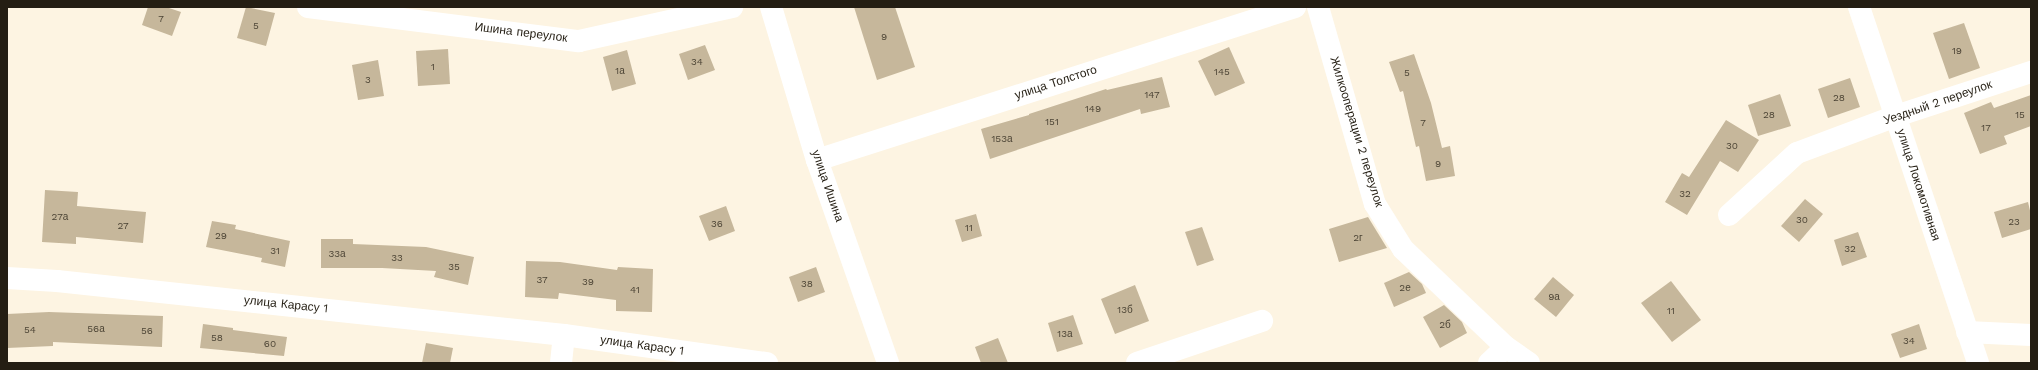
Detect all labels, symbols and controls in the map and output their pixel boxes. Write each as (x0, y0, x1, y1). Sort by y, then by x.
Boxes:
house number: 7 (158, 13, 164, 25)
house number: 5 (253, 20, 259, 32)
street label: Ишина переулок (474, 20, 568, 46)
house number: 9 (881, 31, 887, 43)
house number: 19 (1952, 45, 1962, 57)
street label: Жилкооперации 2 переулок (1326, 55, 1386, 209)
house number: 34 (691, 56, 703, 68)
house number: 1 (431, 61, 435, 73)
street label: улица Толстого (1013, 63, 1099, 103)
house number: 1а (615, 65, 625, 77)
house number: 145 (1214, 66, 1230, 78)
house number: 5 (1404, 67, 1410, 79)
house number: 3 (365, 74, 371, 86)
street label: Уездный 2 переулок (1882, 78, 1994, 128)
house number: 147 (1144, 89, 1160, 101)
house number: 28 (1833, 92, 1845, 104)
house number: 149 (1085, 103, 1101, 115)
house number: 28 (1763, 109, 1775, 121)
house number: 15 (2015, 109, 2025, 121)
house number: 151 (1045, 116, 1059, 128)
house number: 7 (1420, 117, 1426, 129)
house number: 17 (1981, 122, 1991, 134)
street label: улица Локомотивная (1893, 127, 1943, 243)
house number: 153а (991, 133, 1013, 145)
house number: 30 (1726, 140, 1738, 152)
street label: улица Ишина (808, 148, 846, 224)
house number: 9 (1435, 158, 1441, 170)
house number: 32 (1679, 188, 1691, 200)
house number: 27а (52, 211, 68, 223)
house number: 30 (1796, 214, 1808, 226)
house number: 23 (2008, 216, 2020, 228)
house number: 36 (711, 218, 723, 230)
house number: 27 (117, 220, 129, 232)
house number: 11 (965, 222, 973, 234)
house number: 29 (215, 230, 227, 242)
house number: 2г (1353, 232, 1363, 244)
house number: 32 (1844, 243, 1856, 255)
house number: 31 (270, 245, 280, 257)
house number: 33а (328, 248, 346, 260)
house number: 33 (391, 252, 403, 264)
house number: 35 (448, 261, 460, 273)
house number: 37 (536, 274, 548, 286)
house number: 39 (582, 276, 594, 288)
house number: 38 (801, 278, 813, 290)
house number: 2е (1399, 282, 1411, 294)
house number: 41 (630, 284, 640, 296)
house number: 9а (1548, 291, 1560, 303)
street label: улица Карасу 1 (243, 293, 329, 317)
house number: 13б (1117, 304, 1133, 316)
house number: 11 (1667, 305, 1675, 317)
house number: 2б (1439, 319, 1451, 331)
house number: 56а (87, 323, 105, 335)
house number: 54 (24, 324, 36, 336)
house number: 56 (141, 325, 153, 337)
house number: 13а (1057, 328, 1073, 340)
house number: 58 (211, 332, 223, 344)
street label: улица Карасу 1 (599, 333, 685, 359)
house number: 34 (1903, 335, 1915, 347)
house number: 60 (264, 338, 276, 350)

